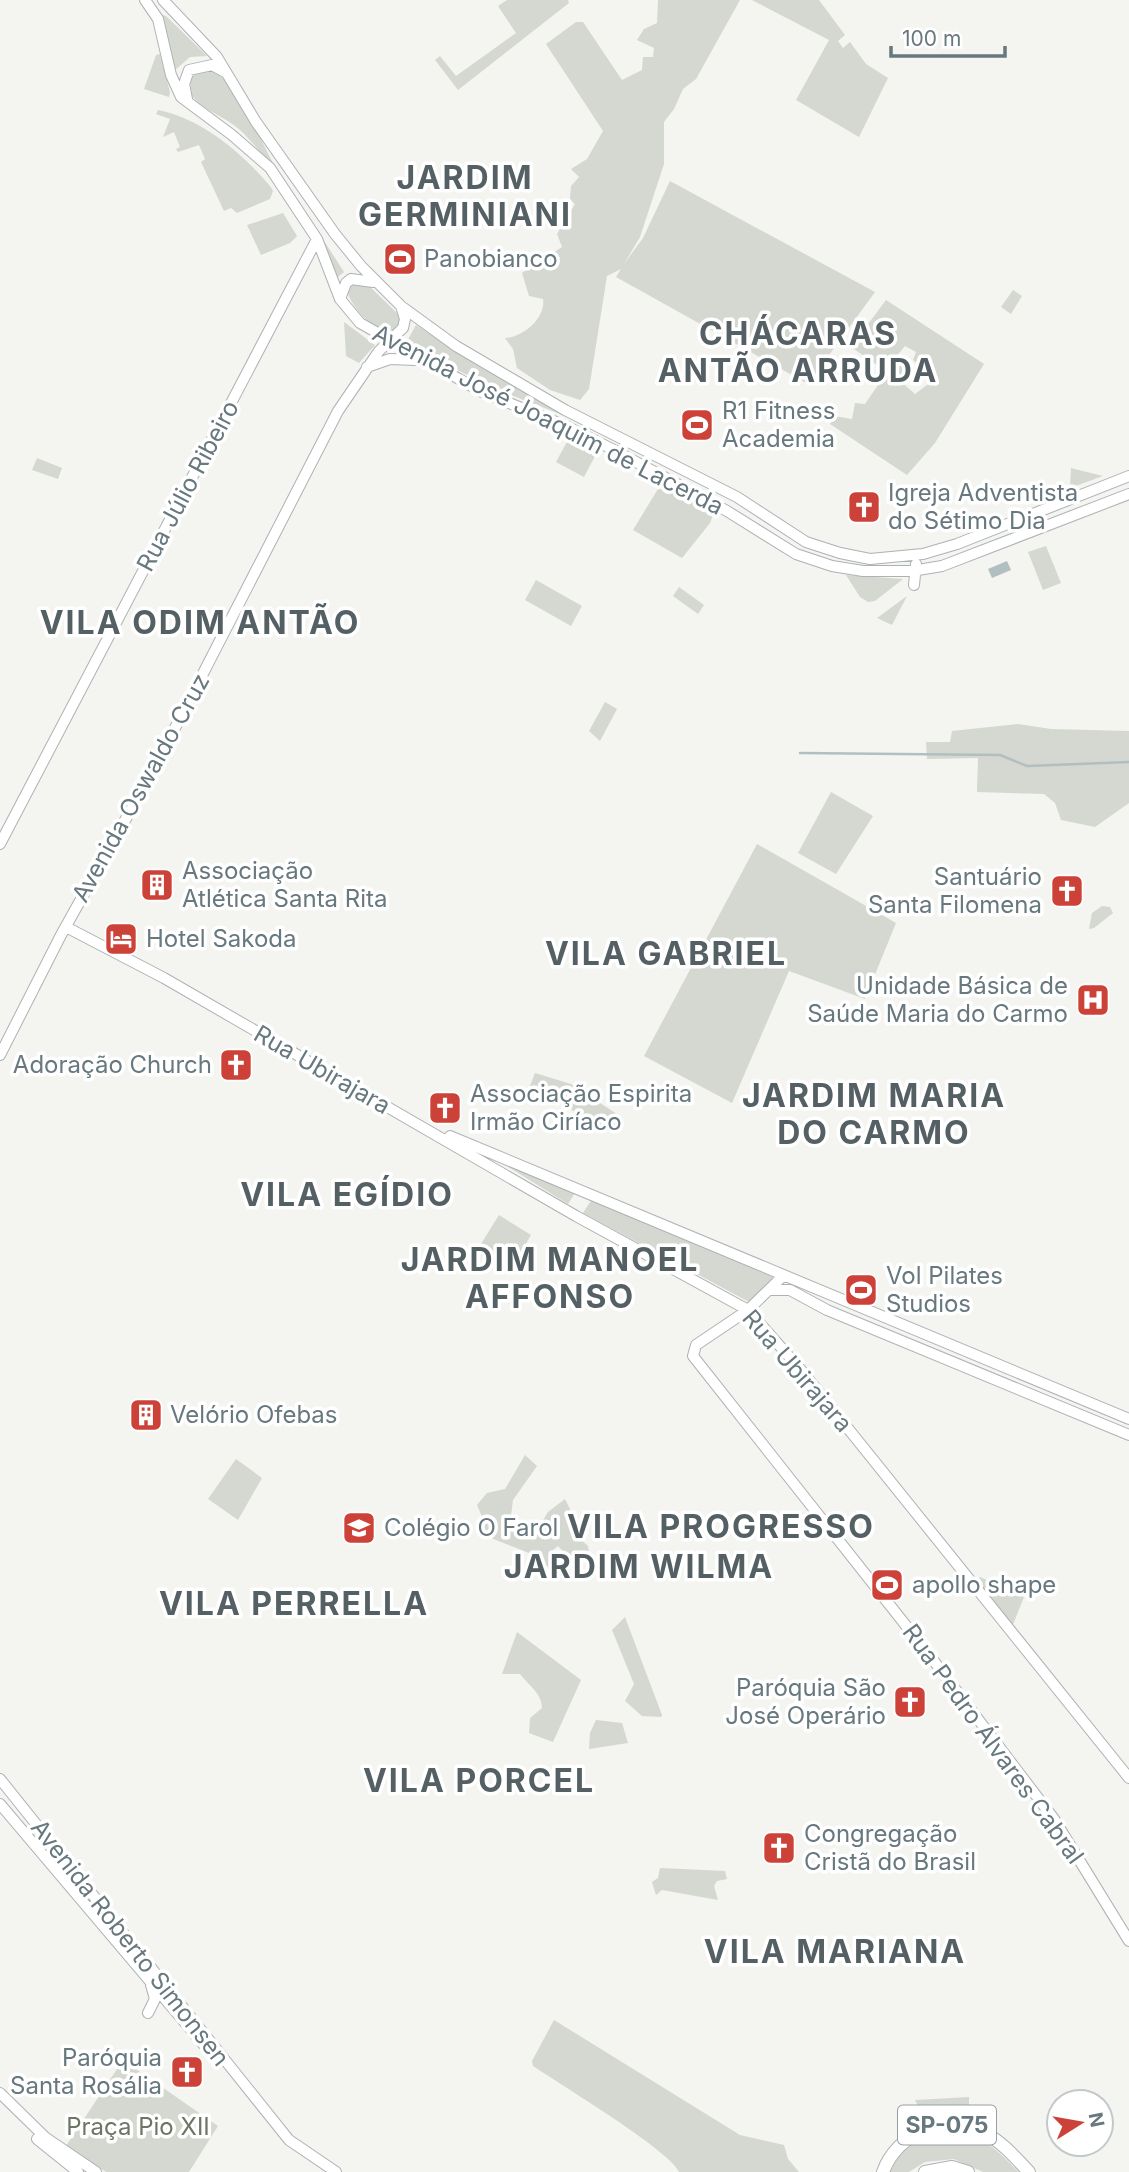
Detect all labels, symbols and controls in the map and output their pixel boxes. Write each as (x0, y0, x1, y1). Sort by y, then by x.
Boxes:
scale bar (891, 14, 1005, 58)
text: 100 m (902, 26, 961, 51)
district label: JARDIM GERMINIANI (358, 158, 572, 234)
sports icon: Panobianco (381, 240, 419, 278)
place label: Panobianco (424, 244, 558, 273)
district label: CHÁCARAS ANTÃO ARRUDA (658, 314, 938, 390)
street label: Avenida José Joaquim de Lacerda (368, 318, 728, 521)
street label: Rua Júlio Ribeiro (130, 395, 245, 576)
place label: R1 Fitness Academia (722, 396, 835, 453)
sports icon: R1 Fitness Academia (678, 406, 716, 444)
place label: Igreja Adventista do Sétimo Dia (888, 478, 1078, 535)
church icon: Igreja Adventista do Sétimo Dia (845, 488, 883, 526)
district label: VILA ODIM ANTÃO (40, 603, 360, 642)
street label: Avenida Oswaldo Cruz (66, 668, 215, 907)
place label: Associação Atlética Santa Rita (182, 856, 388, 913)
place label: Santuário Santa Filomena (868, 862, 1042, 919)
building icon: Associação Atlética Santa Rita (138, 866, 176, 904)
church icon: Santuário Santa Filomena (1048, 872, 1086, 910)
hotel icon: Hotel Sakoda (102, 920, 140, 958)
place label: Hotel Sakoda (146, 924, 296, 953)
district label: VILA GABRIEL (545, 934, 787, 973)
place label: Unidade Básica de Saúde Maria do Carmo (807, 971, 1068, 1028)
hospital icon: Unidade Básica de Saúde Maria do Carmo (1074, 981, 1112, 1019)
street label: Rua Ubirajara (249, 1019, 396, 1120)
church icon: Adoração Church (217, 1046, 255, 1084)
place label: Adoração Church (13, 1050, 212, 1079)
district label: JARDIM MARIA DO CARMO (742, 1076, 1006, 1152)
place label: Associação Espirita Irmão Ciríaco (470, 1079, 692, 1136)
church icon: Associação Espirita Irmão Ciríaco (426, 1089, 464, 1127)
district label: VILA EGÍDIO (240, 1175, 454, 1214)
district label: JARDIM MANOEL AFFONSO (401, 1240, 699, 1316)
place label: Vol Pilates Studios (886, 1261, 1003, 1318)
sports icon: Vol Pilates Studios (842, 1271, 880, 1309)
street label: Rua Ubirajara (736, 1304, 858, 1438)
building icon: Velório Ofebas (127, 1396, 165, 1434)
place label: Velório Ofebas (170, 1400, 338, 1429)
district label: VILA PROGRESSO (567, 1507, 875, 1546)
school or university icon: Colégio O Farol (340, 1509, 378, 1547)
place label: Colégio O Farol (384, 1513, 558, 1542)
district label: JARDIM WILMA (504, 1547, 774, 1586)
sports icon: apollo shape (868, 1566, 906, 1604)
place label: apollo shape (912, 1570, 1056, 1599)
district label: VILA PERRELLA (159, 1584, 429, 1623)
street label: Rua Pedro Álvares Cabral (897, 1618, 1091, 1869)
place label: Paróquia São José Operário (725, 1673, 886, 1730)
church icon: Paróquia São José Operário (891, 1683, 929, 1721)
district label: VILA PORCEL (363, 1761, 595, 1800)
street label: Avenida Roberto Simonsen (25, 1814, 236, 2072)
place label: Congregação Cristã do Brasil (804, 1819, 976, 1876)
church icon: Congregação Cristã do Brasil (760, 1829, 798, 1867)
district label: VILA MARIANA (704, 1932, 966, 1971)
place label: Paróquia Santa Rosália (10, 2043, 162, 2100)
church icon: Paróquia Santa Rosália (168, 2053, 206, 2091)
north arrow (1045, 2088, 1115, 2158)
road number: SP-075 (898, 2106, 996, 2144)
text: N (1084, 2111, 1109, 2129)
park label: Praça Pio XII (66, 2112, 210, 2141)

